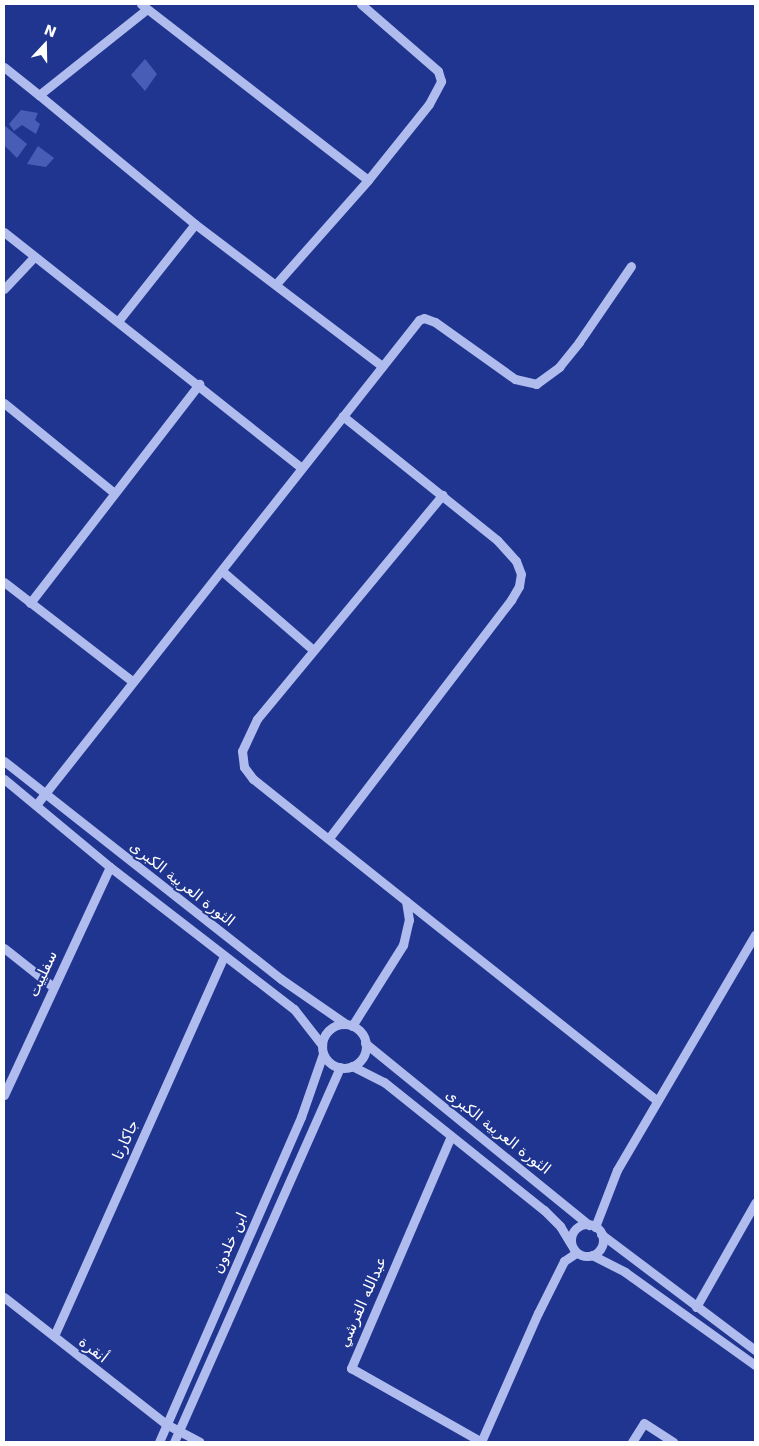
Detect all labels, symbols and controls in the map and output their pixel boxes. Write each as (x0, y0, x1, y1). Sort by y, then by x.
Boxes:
north arrow (20, 20, 70, 70)
text: N (42, 21, 59, 41)
street label: الثورة العربية الكبرى (126, 837, 238, 931)
street label: سفلييت (25, 948, 61, 1000)
street label: الثورة العربية الكبرى (442, 1085, 554, 1179)
street label: جاكارتا (109, 1117, 143, 1163)
street label: ابن خلدون (209, 1210, 251, 1276)
street label: عبدالله القرشي (335, 1254, 391, 1350)
street label: أنقرة (75, 1333, 111, 1367)

